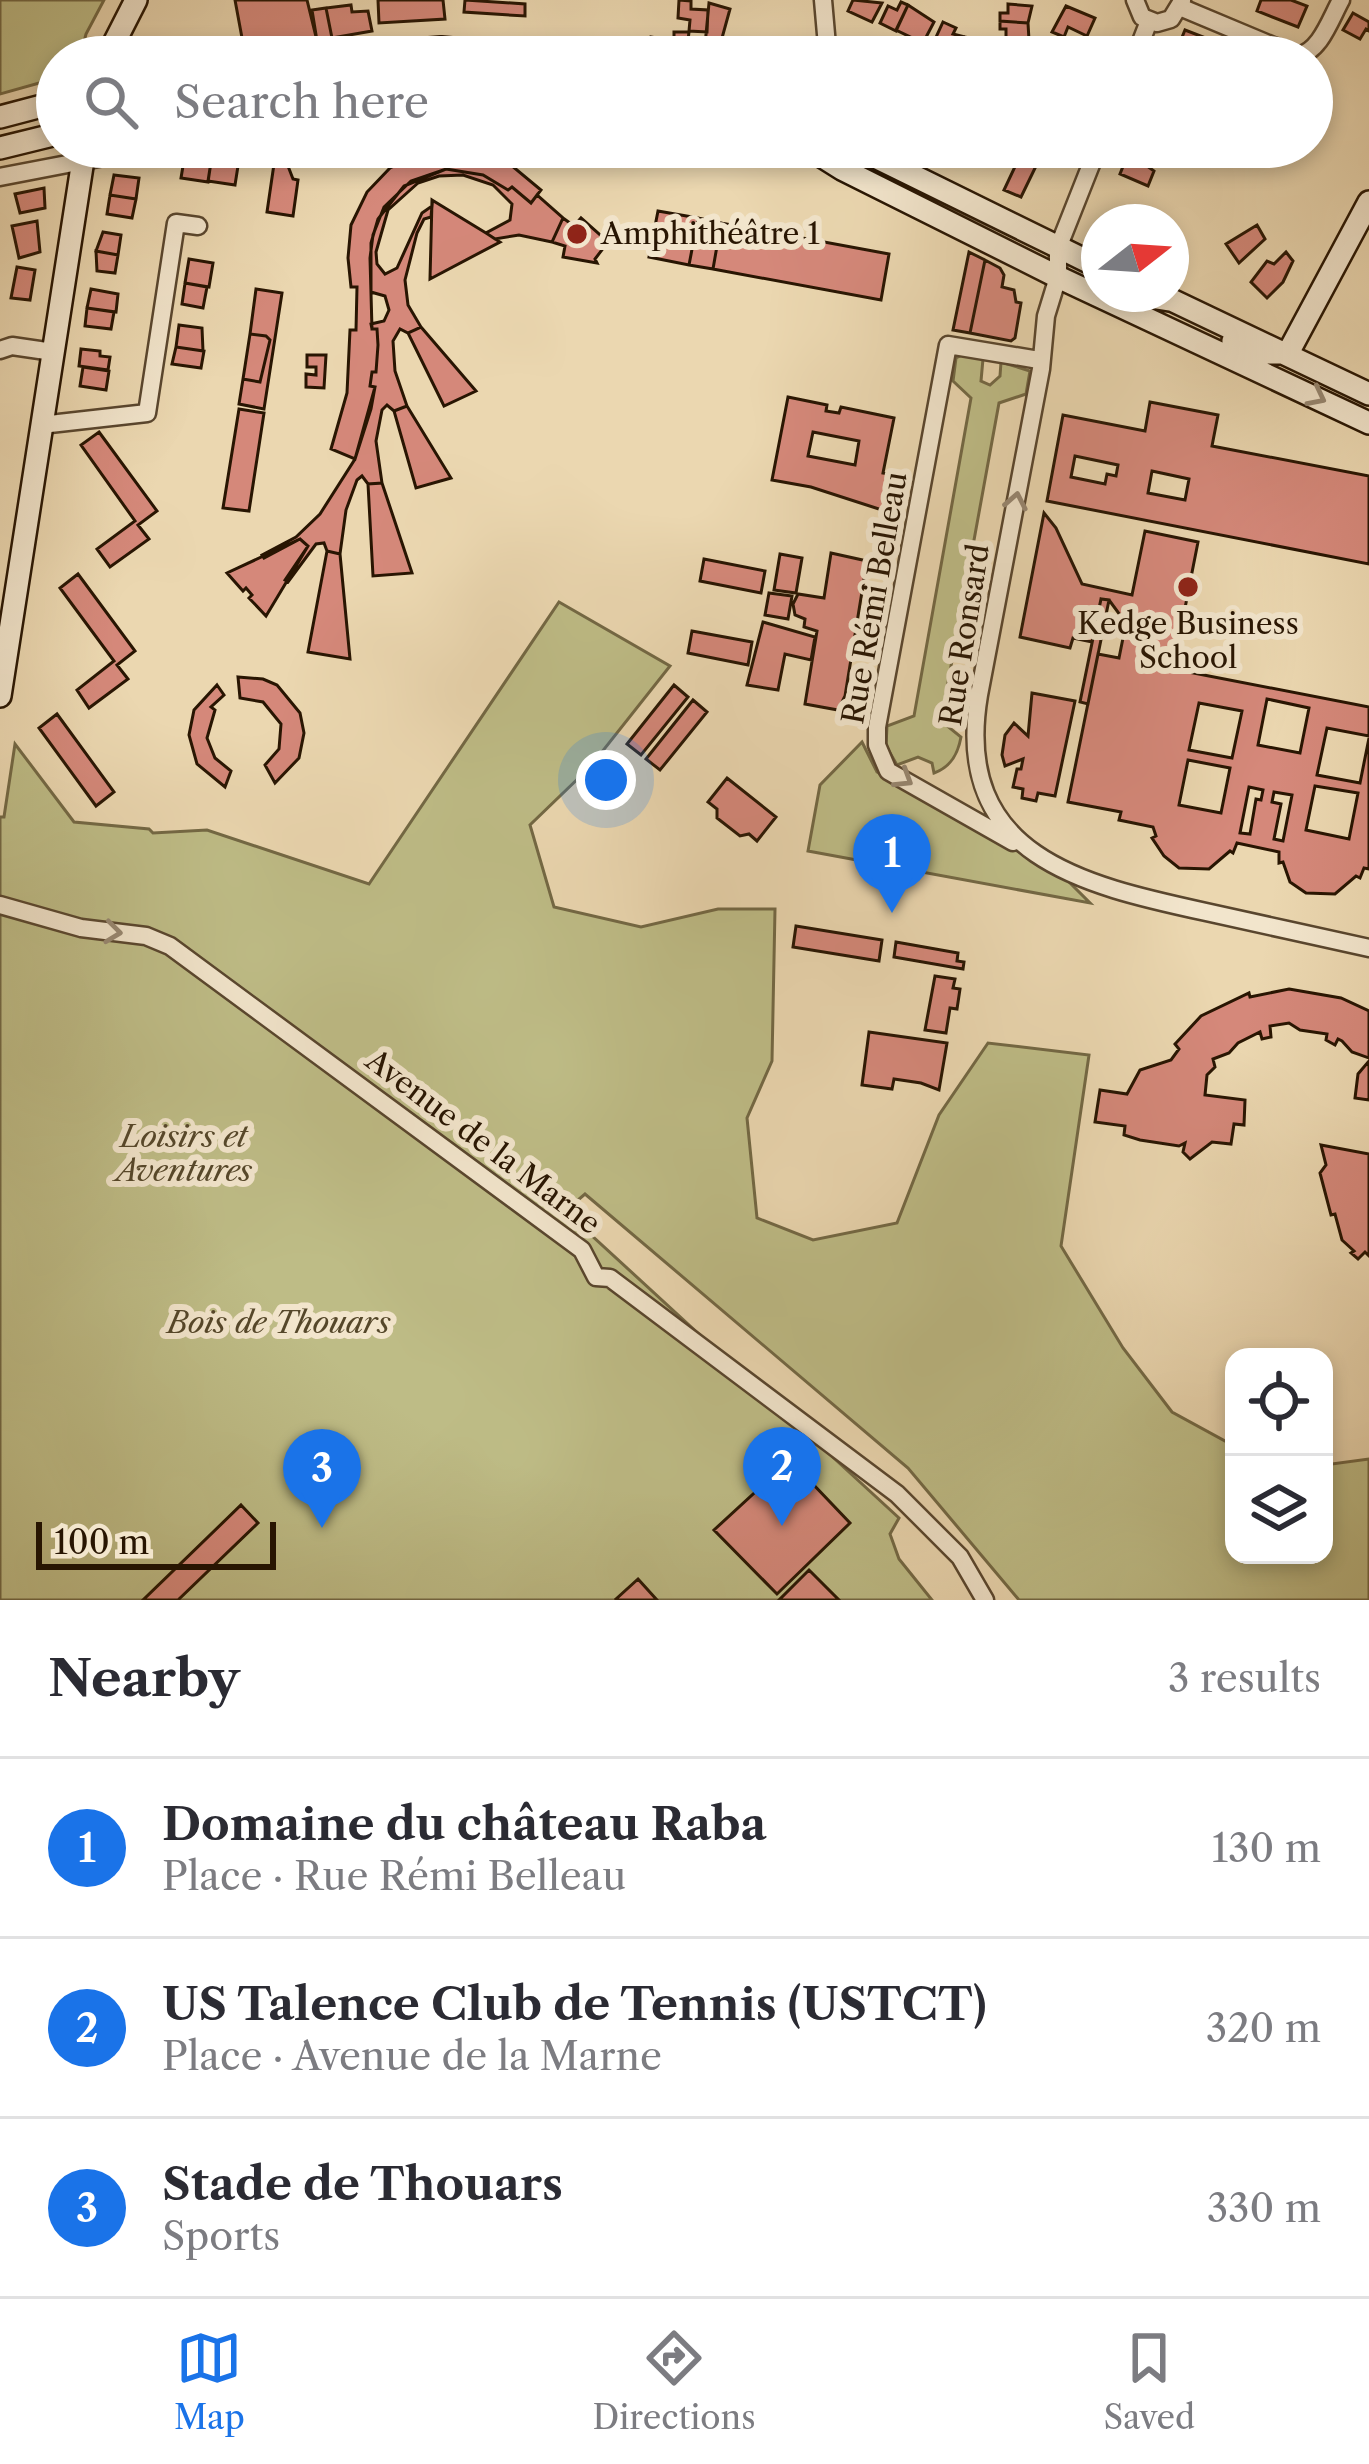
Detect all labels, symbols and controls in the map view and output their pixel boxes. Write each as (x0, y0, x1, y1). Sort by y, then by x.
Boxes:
search box (36, 36, 1333, 168)
icon: search (78, 69, 144, 135)
text: Search here (174, 74, 429, 130)
north arrow (1081, 204, 1189, 312)
place label: Amphithéâtre 1 (600, 215, 820, 252)
marker: Amphithéâtre 1 (564, 221, 590, 247)
one-way arrow (1305, 382, 1326, 406)
street label: Rue Rémi Belleau (834, 469, 915, 727)
one-way arrow (1002, 492, 1028, 512)
street label: Rue Ronsard (932, 541, 997, 728)
marker: Kedge Business School (1175, 574, 1201, 600)
place label: Kedge Business School (1077, 605, 1299, 676)
your location (576, 750, 636, 810)
one-way arrow (891, 765, 913, 787)
pin: 1 (853, 814, 931, 913)
one-way arrow (103, 919, 123, 945)
street label: Avenue de la Marne (358, 1041, 608, 1242)
park label: Loisirs et Aventures (112, 1118, 253, 1189)
park label: Bois de Thouars (165, 1304, 392, 1341)
map controls (1225, 1348, 1333, 1564)
button: locate (1225, 1348, 1333, 1456)
pin: 2 (743, 1427, 821, 1526)
pin: 3 (283, 1429, 361, 1528)
button: layers (1225, 1456, 1333, 1564)
scale bar (36, 1516, 276, 1569)
text: 100 m (54, 1522, 149, 1563)
text: Nearby (48, 1647, 240, 1709)
text: 3 results (1168, 1654, 1321, 1702)
text: Domaine du château Raba (162, 1796, 767, 1852)
text: 1 (78, 1824, 96, 1872)
text: 130 m (1212, 1824, 1321, 1872)
text: Place · Rue Rémi Belleau (162, 1852, 626, 1900)
text: US Talence Club de Tennis (USTCT) (162, 1976, 987, 2032)
text: 2 (75, 2004, 99, 2052)
text: 320 m (1206, 2004, 1321, 2052)
text: Place · Avenue de la Marne (162, 2032, 662, 2080)
text: Stade de Thouars (162, 2156, 563, 2212)
text: 3 (76, 2184, 98, 2232)
text: 330 m (1207, 2184, 1321, 2232)
text: Sports (162, 2212, 280, 2260)
tab: Map (174, 2325, 245, 2438)
tab: Directions (593, 2325, 756, 2438)
tab: Saved (1103, 2325, 1195, 2438)

